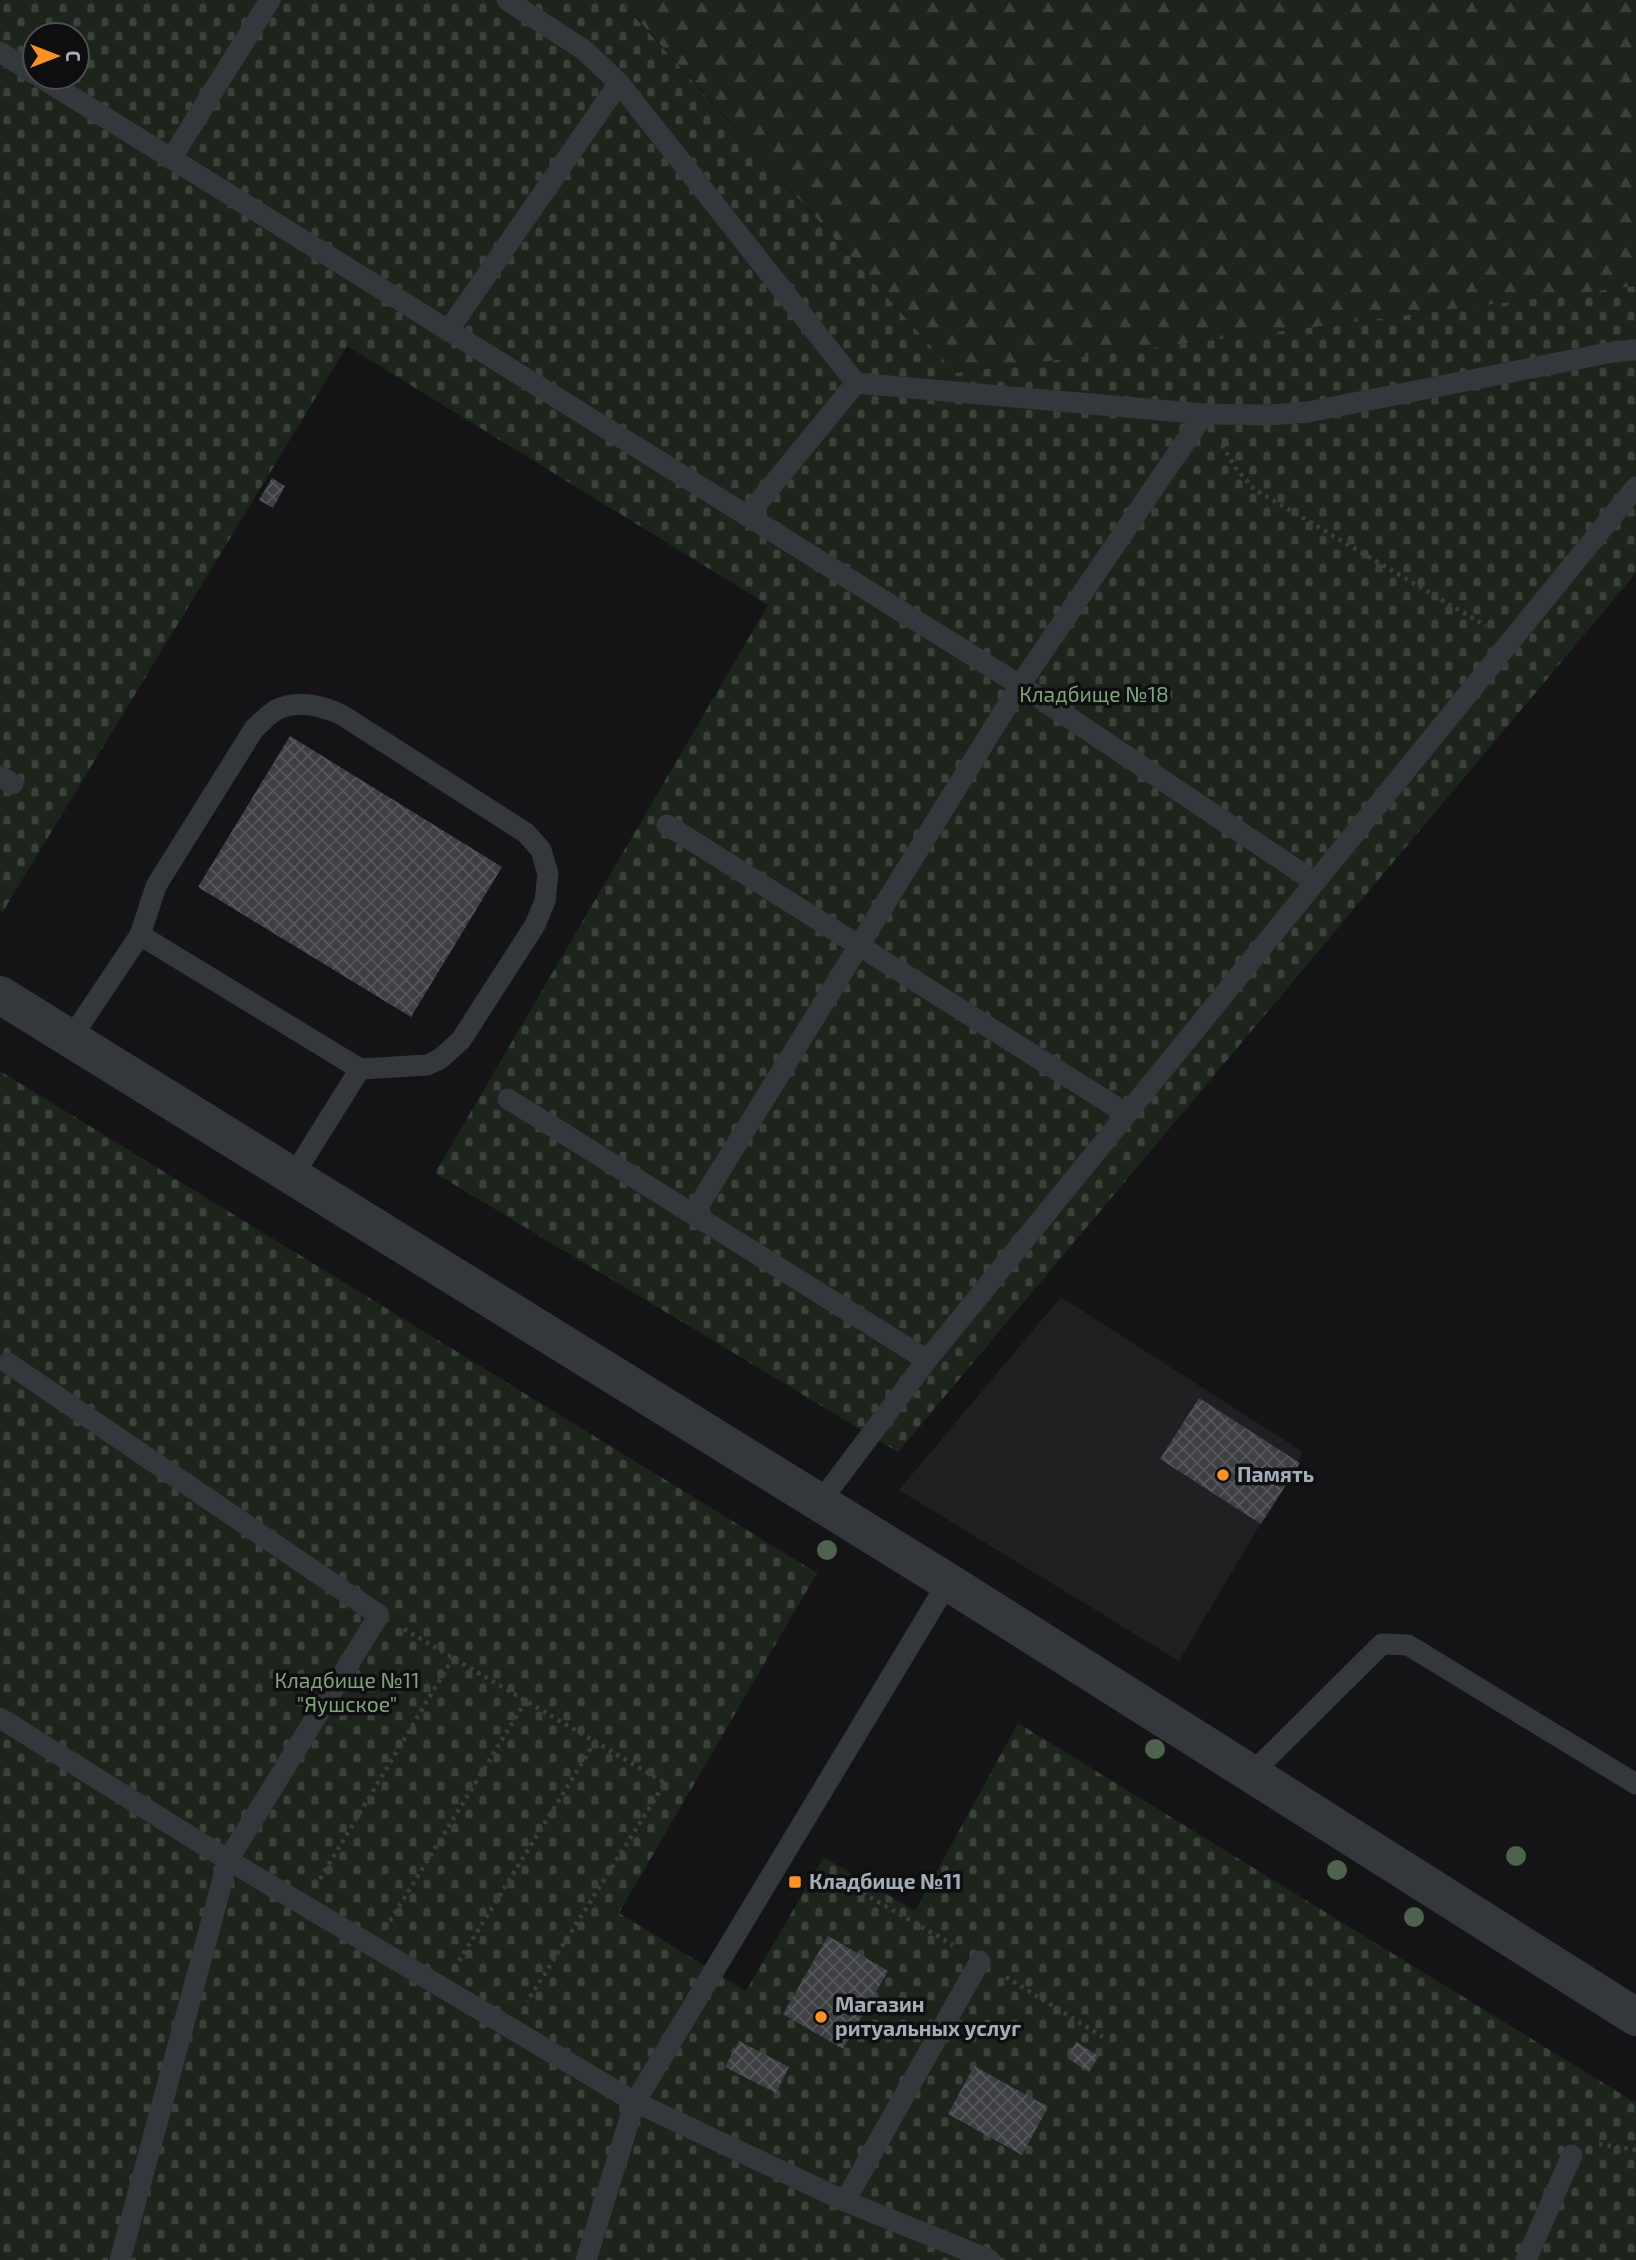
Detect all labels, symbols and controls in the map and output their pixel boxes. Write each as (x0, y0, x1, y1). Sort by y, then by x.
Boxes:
north arrow (21, 21, 91, 91)
text: С (62, 50, 85, 62)
park label: Кладбище №18 (1019, 681, 1169, 706)
place label: Память (1237, 1461, 1314, 1486)
marker: Память (1215, 1467, 1231, 1483)
park label: Кладбище №11 "Яушское" (274, 1667, 420, 1717)
place label: Кладбище №11 (809, 1868, 961, 1893)
marker: Кладбище №11 (787, 1874, 803, 1890)
place label: Магазин ритуальных услуг (835, 1991, 1021, 2040)
marker: Магазин ритуальных услуг (813, 2009, 829, 2025)

